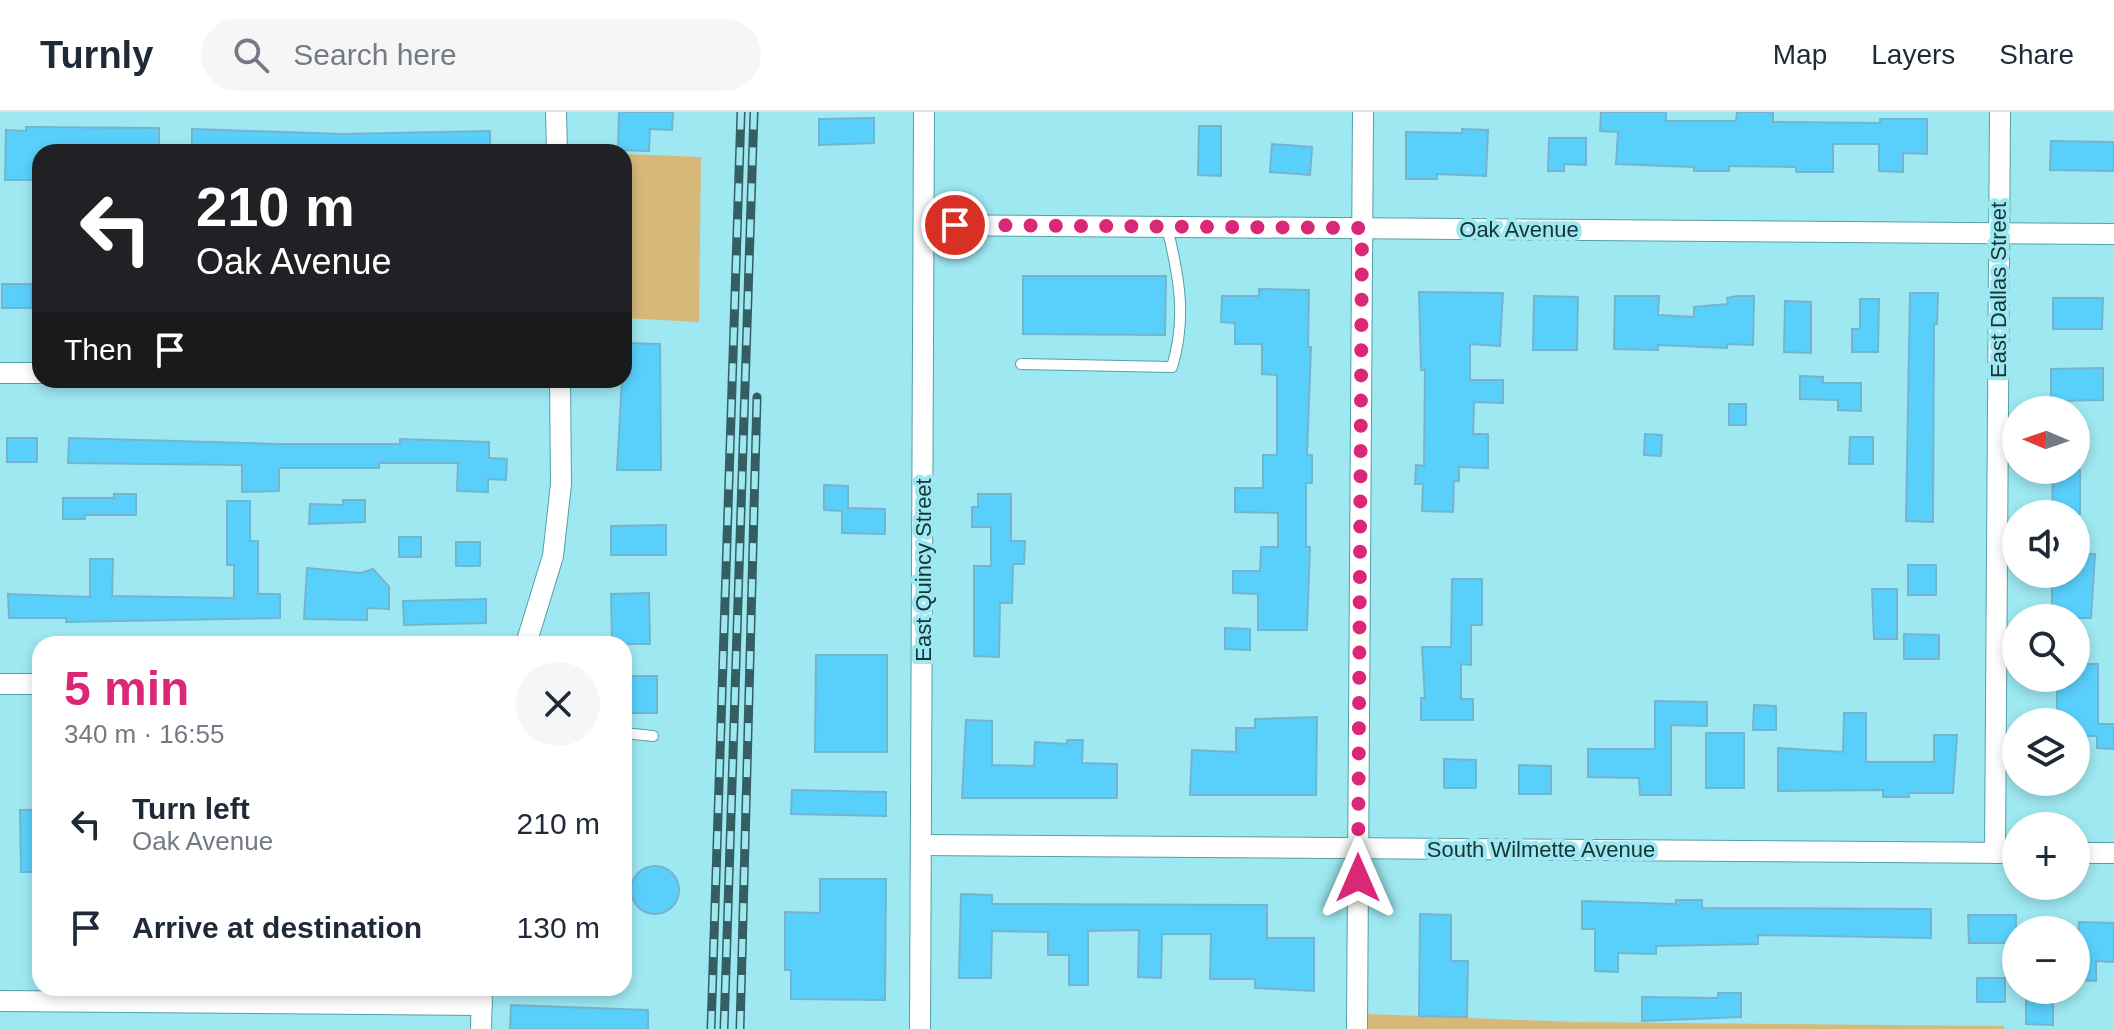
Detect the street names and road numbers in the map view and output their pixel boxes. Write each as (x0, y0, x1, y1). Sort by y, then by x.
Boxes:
street label: East Dallas Street (1986, 202, 2011, 378)
street label: Oak Avenue (1459, 217, 1579, 242)
street label: East Quincy Street (911, 478, 936, 662)
street label: South Wilmette Avenue (1427, 837, 1655, 862)

